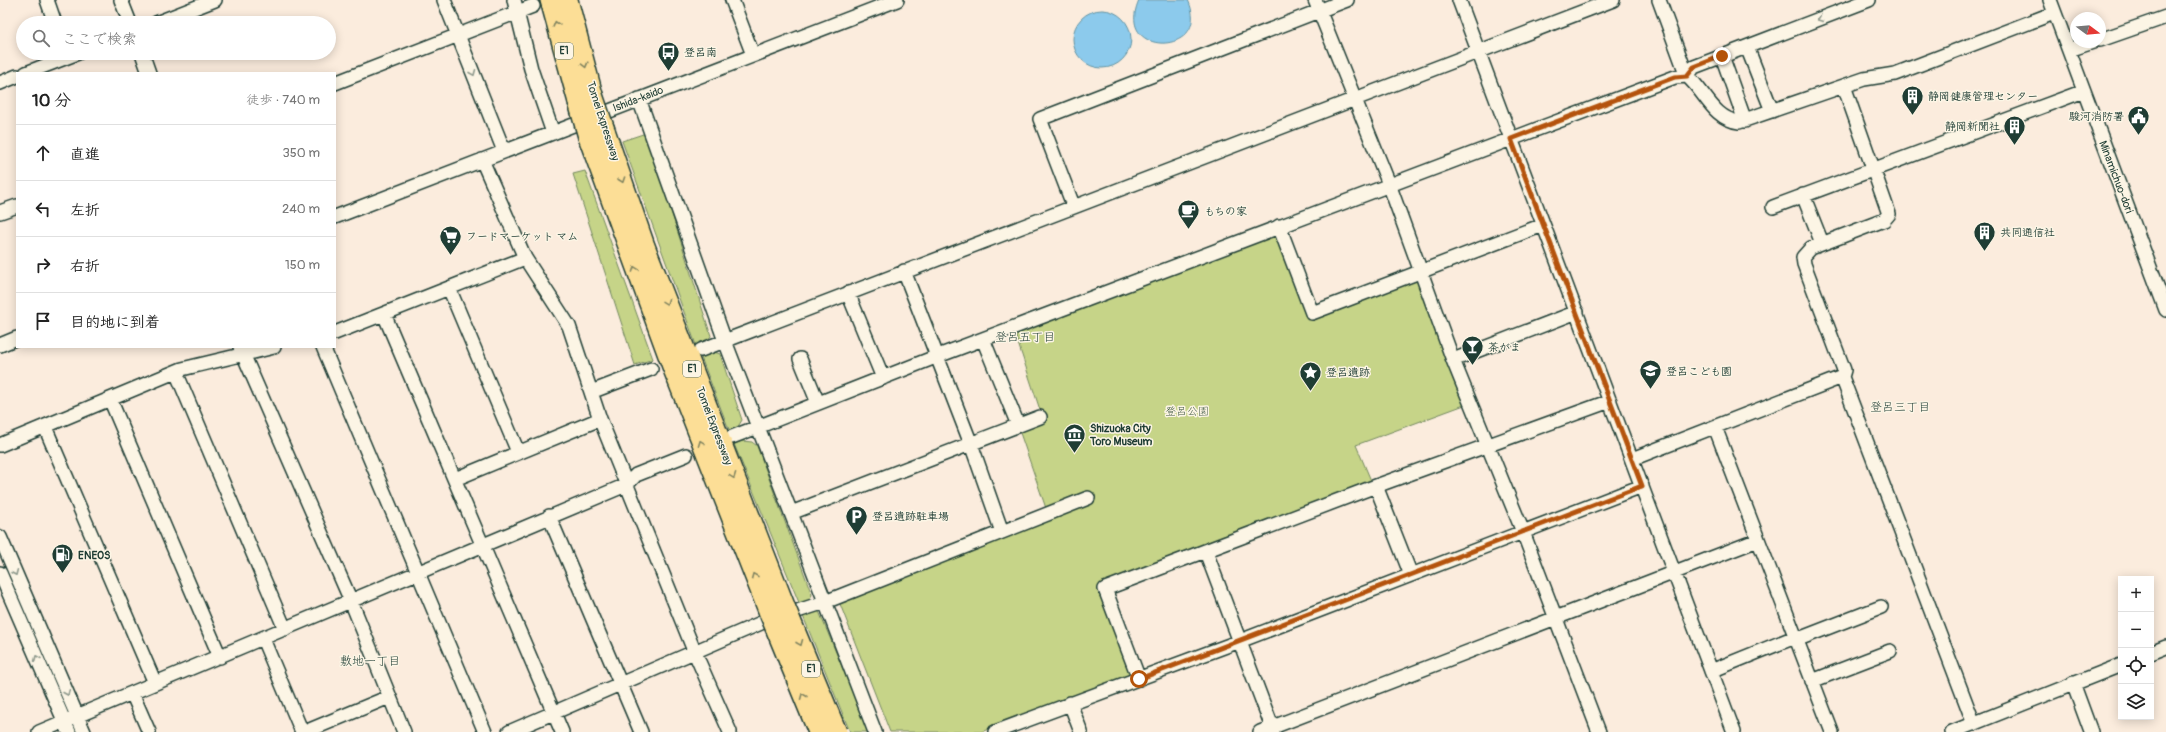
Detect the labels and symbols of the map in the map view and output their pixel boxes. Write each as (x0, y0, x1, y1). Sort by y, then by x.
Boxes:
north arrow (2070, 12, 2106, 48)
one-way arrow (1816, 14, 1823, 22)
one-way arrow (553, 20, 561, 27)
bus stop icon: 登呂南 (655, 39, 681, 72)
road number: E1 (555, 43, 573, 59)
place label: 登呂南 (684, 46, 717, 59)
route end (1713, 47, 1731, 65)
one-way arrow (581, 62, 589, 68)
one-way arrow (468, 69, 476, 76)
street label: Tomei Expressway (584, 80, 622, 163)
street label: Ishida-kaido (611, 83, 665, 115)
building icon: 静岡健康管理センター (1900, 83, 1926, 116)
place label: 静岡健康管理センター (1928, 90, 2038, 103)
public building icon: 駿河消防署 (2126, 103, 2152, 136)
place label: 駿河消防署 (2069, 110, 2124, 123)
building icon: 静岡新聞社 (2002, 113, 2028, 146)
place label: 静岡新聞社 (1945, 120, 2000, 133)
street label: Minamichuo-dori (2096, 139, 2136, 215)
one-way arrow (618, 177, 626, 184)
cafe icon: もちの家 (1175, 198, 1201, 231)
place label: もちの家 (1204, 205, 1247, 218)
building icon: 共同通信社 (1972, 219, 1998, 252)
supermarket icon: フードマーケット マム (437, 223, 463, 256)
place label: 共同通信社 (2000, 226, 2055, 239)
place label: フードマーケット マム (466, 230, 578, 243)
one-way arrow (631, 265, 639, 272)
one-way arrow (662, 299, 670, 306)
district label: 登呂五丁目 (995, 330, 1055, 345)
bar icon: 茶がま (1459, 334, 1485, 367)
place label: 茶がま (1488, 341, 1521, 354)
school or university icon: 登呂こども園 (1638, 358, 1664, 391)
place icon: 登呂遺跡 (1297, 359, 1323, 392)
road number: E1 (683, 361, 701, 377)
place label: 登呂こども園 (1666, 365, 1732, 378)
place label: 登呂遺跡 (1326, 366, 1370, 379)
street label: Tomei Expressway (693, 385, 735, 467)
district label: 登呂三丁目 (1870, 400, 1930, 415)
park label: 登呂公園 (1165, 405, 1209, 418)
museum icon: Shizuoka City Toro Museum (1061, 421, 1087, 454)
place label: Shizuoka City Toro Museum (1089, 422, 1153, 448)
one-way arrow (698, 439, 706, 446)
one-way arrow (729, 473, 737, 480)
parking icon: 登呂遺跡駐車場 (844, 503, 870, 536)
place label: 登呂遺跡駐車場 (872, 510, 949, 523)
fuel station icon: ENEOS (49, 542, 75, 575)
place label: ENEOS (78, 549, 111, 562)
one-way arrow (11, 570, 19, 577)
one-way arrow (751, 573, 759, 580)
one-way arrow (796, 639, 804, 646)
one-way arrow (33, 654, 41, 661)
district label: 敷地一丁目 (340, 654, 400, 669)
road number: E1 (802, 661, 820, 677)
route start (1130, 670, 1148, 688)
one-way arrow (62, 689, 70, 696)
one-way arrow (800, 692, 808, 700)

